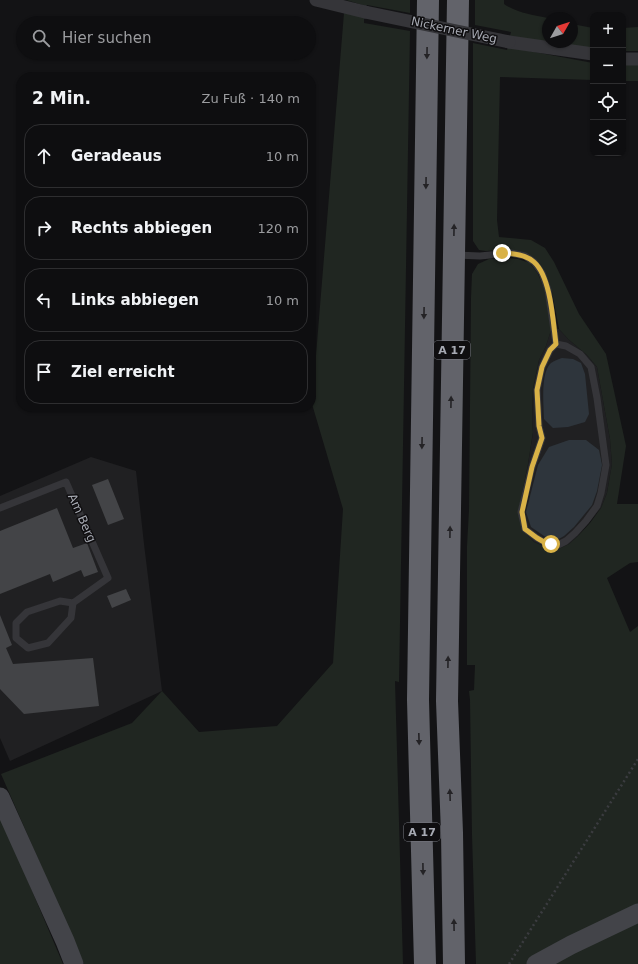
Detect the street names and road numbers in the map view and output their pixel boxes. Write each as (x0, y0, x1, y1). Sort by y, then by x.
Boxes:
street label: Nickerner Weg (410, 14, 498, 46)
road number: A 17 (434, 341, 470, 359)
street label: Am Berg (65, 492, 99, 544)
road number: A 17 (404, 823, 440, 841)

